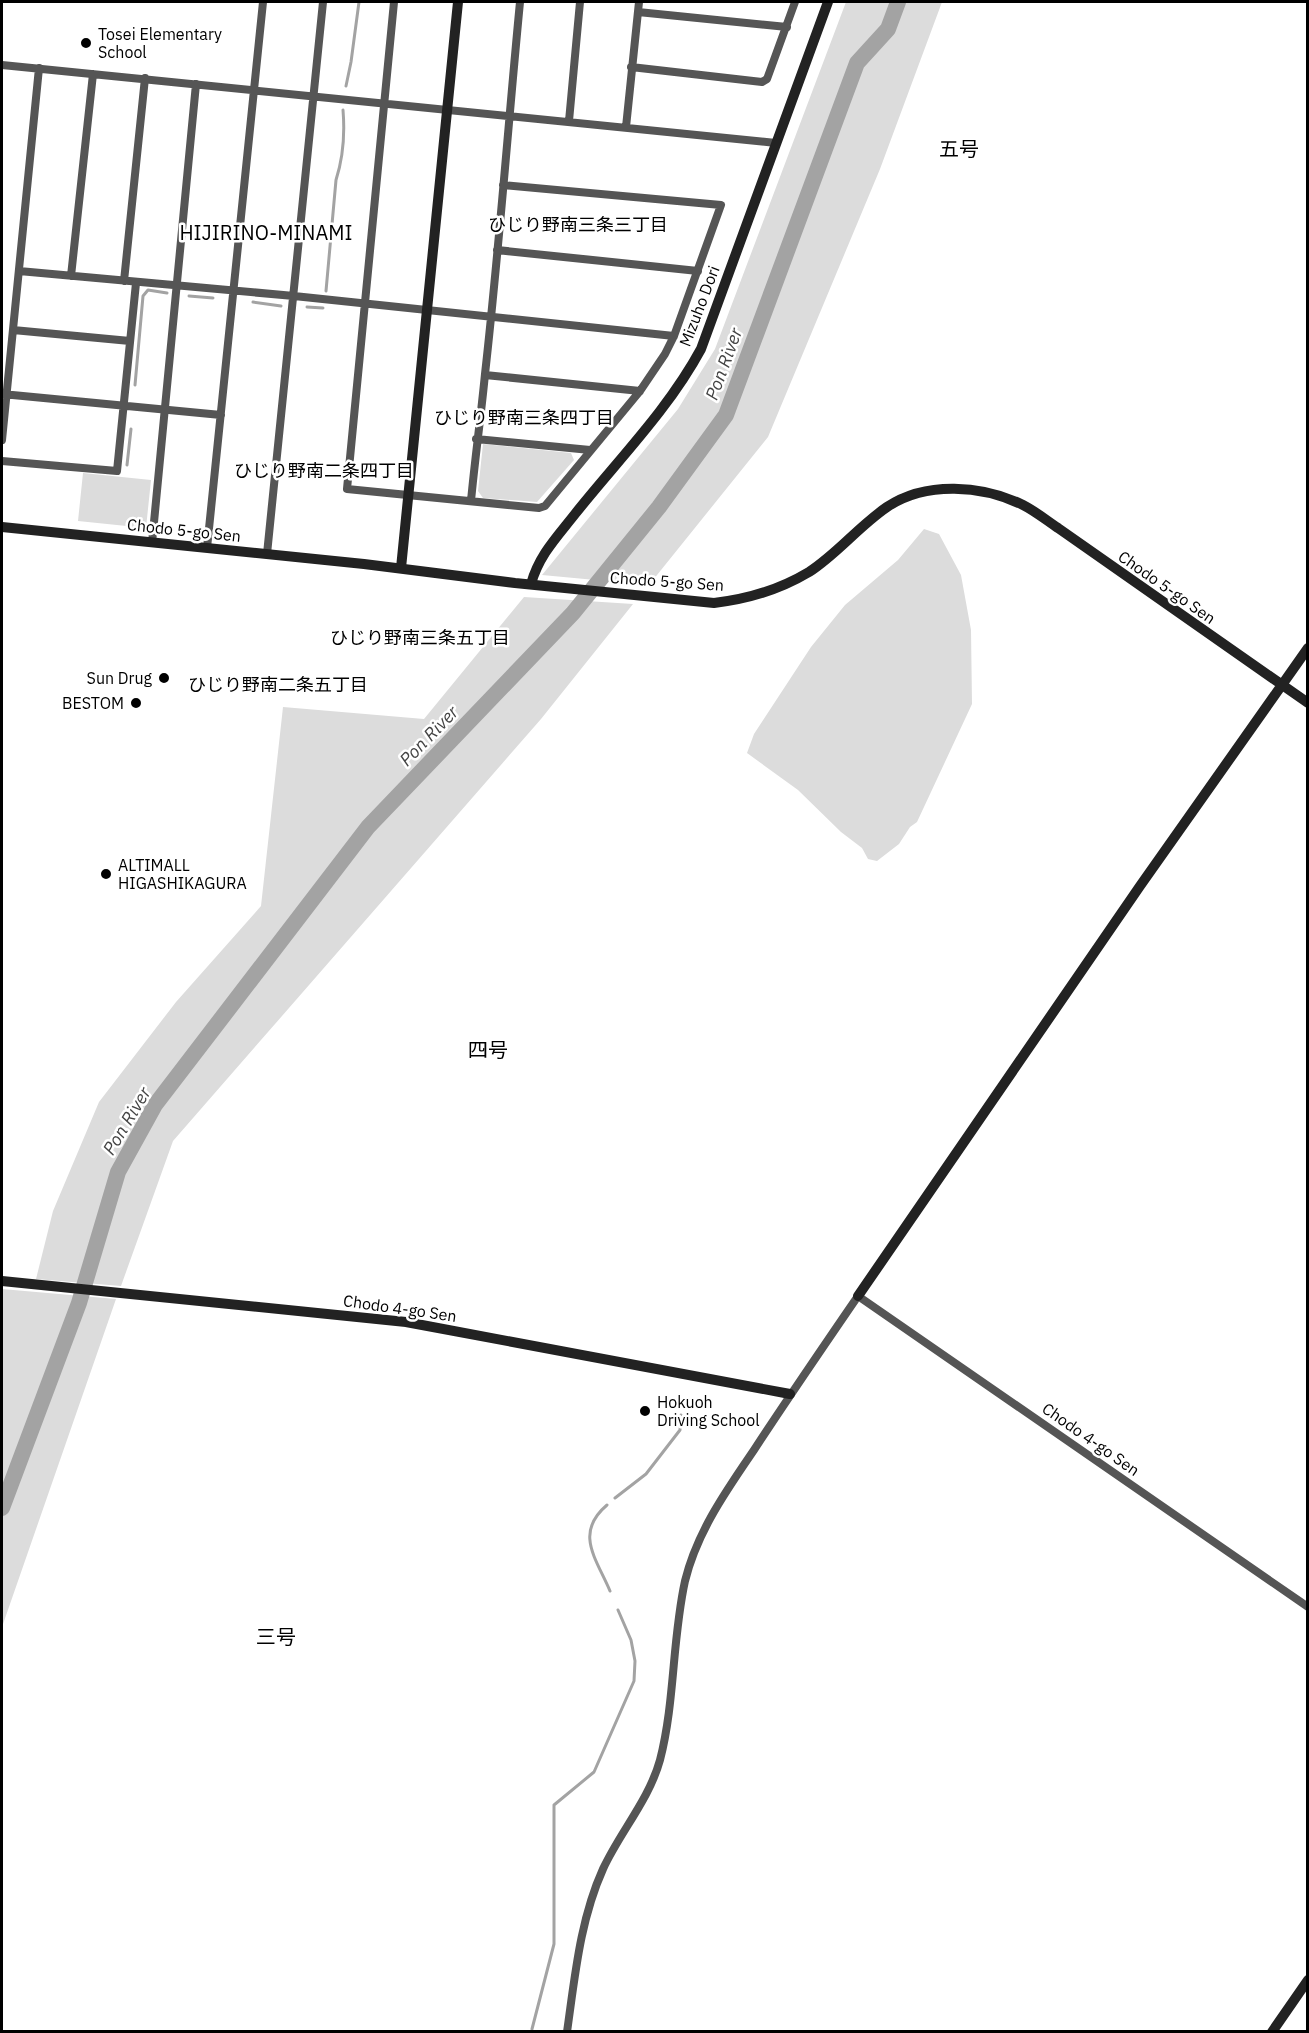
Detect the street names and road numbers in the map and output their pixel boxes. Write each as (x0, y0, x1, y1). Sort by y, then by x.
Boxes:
street label: Mizuho Dori (674, 263, 724, 349)
street label: Chodo 5-go Sen (126, 514, 242, 546)
street label: Chodo 5-go Sen (1114, 546, 1220, 628)
street label: Chodo 5-go Sen (609, 567, 725, 595)
street label: Chodo 4-go Sen (342, 1290, 458, 1326)
street label: Chodo 4-go Sen (1038, 1398, 1144, 1480)

